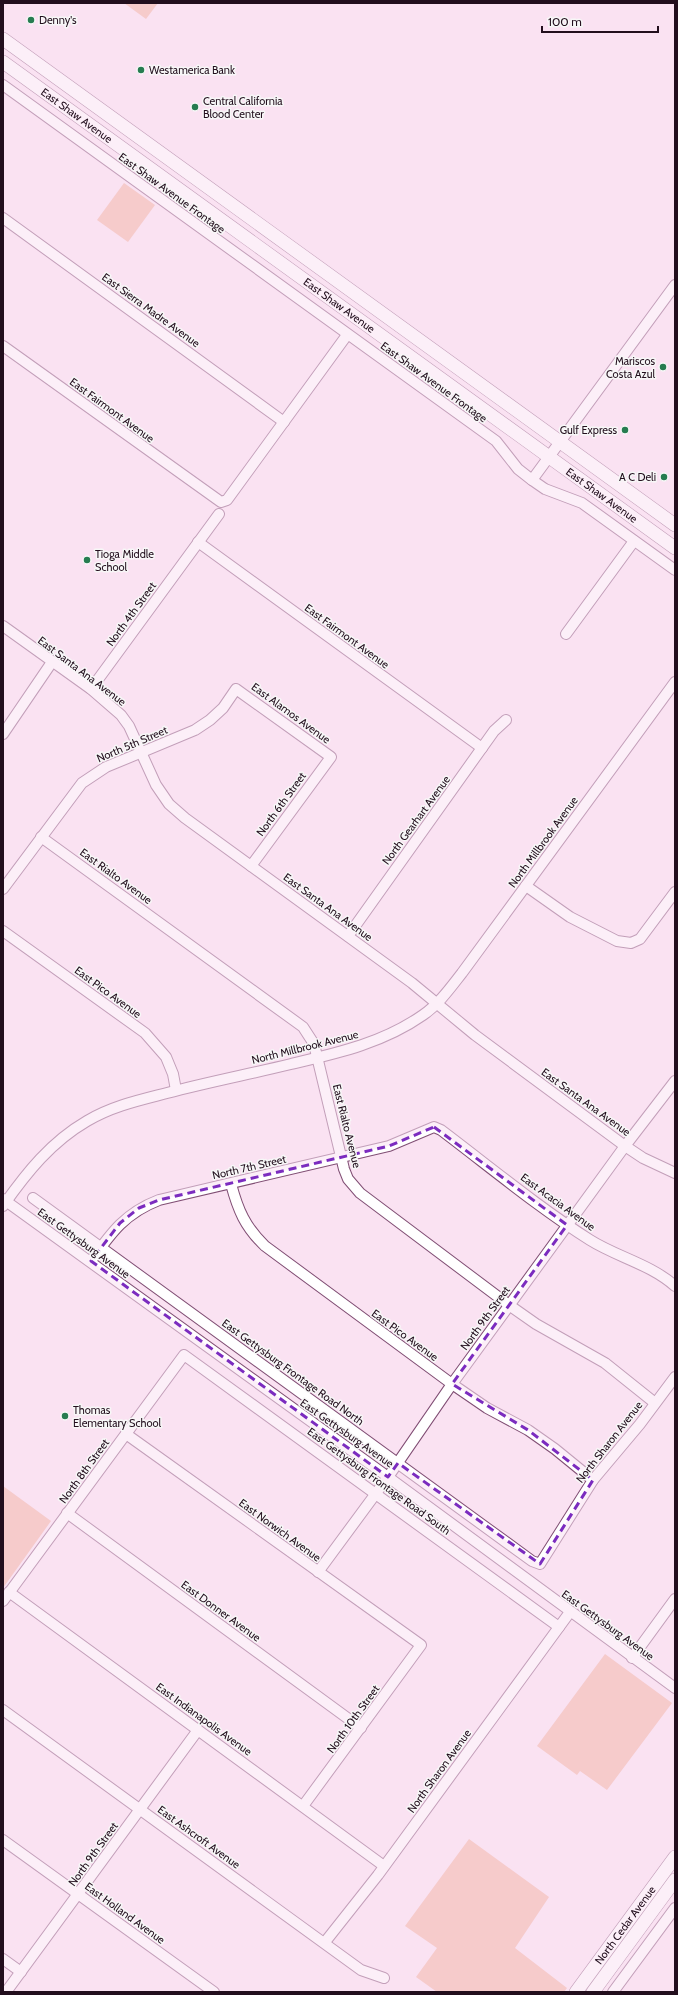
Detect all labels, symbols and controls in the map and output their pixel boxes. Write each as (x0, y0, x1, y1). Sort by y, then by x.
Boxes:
scale bar (542, 8, 658, 34)
place label: Denny's (39, 13, 77, 27)
text: 100 m (548, 14, 582, 29)
marker: Denny's (26, 15, 36, 25)
place label: Westamerica Bank (149, 63, 235, 77)
marker: Westamerica Bank (136, 65, 146, 75)
street label: East Shaw Avenue (38, 85, 116, 146)
place label: Central California Blood Center (203, 94, 283, 121)
marker: Central California Blood Center (190, 102, 200, 112)
street label: East Shaw Avenue Frontage (116, 150, 228, 237)
street label: East Sierra Madre Avenue (99, 270, 203, 350)
street label: East Shaw Avenue (301, 275, 378, 336)
street label: East Shaw Avenue Frontage (378, 339, 490, 426)
place label: Mariscos Costa Azul (606, 354, 655, 381)
marker: Mariscos Costa Azul (658, 362, 668, 372)
street label: East Fairmont Avenue (67, 375, 157, 446)
place label: Gulf Express (560, 423, 617, 437)
marker: Gulf Express (620, 425, 630, 435)
street label: East Shaw Avenue (563, 464, 641, 526)
place label: A C Deli (619, 470, 656, 484)
marker: A C Deli (659, 472, 669, 482)
place label: Tioga Middle School (95, 547, 154, 574)
marker: Tioga Middle School (82, 555, 92, 565)
street label: North 4th Street (103, 579, 159, 649)
street label: East Fairmont Avenue (302, 601, 392, 672)
street label: East Santa Ana Avenue (35, 633, 129, 709)
street label: East Alamos Avenue (249, 680, 334, 747)
street label: North 5th Street (94, 723, 170, 765)
street label: North 6th Street (253, 769, 309, 839)
street label: North Gearhart Avenue (379, 772, 453, 867)
street label: North Millbrook Avenue (505, 793, 581, 890)
street label: East Rialto Avenue (77, 845, 155, 907)
street label: East Santa Ana Avenue (281, 870, 376, 944)
street label: East Pico Avenue (72, 963, 144, 1021)
street label: North Millbrook Avenue (250, 1027, 360, 1067)
street label: East Santa Ana Avenue (539, 1065, 634, 1139)
street label: East Rialto Avenue (330, 1083, 364, 1170)
street label: North 7th Street (211, 1152, 287, 1182)
street label: East Acacia Avenue (518, 1170, 598, 1234)
street label: East Gettysburg Avenue (35, 1205, 133, 1281)
street label: North 9th Street (457, 1283, 513, 1353)
street label: East Pico Avenue (369, 1306, 441, 1364)
street label: East Gettysburg Frontage Road North (219, 1316, 367, 1428)
street label: East Gettysburg Avenue (298, 1396, 397, 1471)
street label: North Sharon Avenue (573, 1398, 645, 1486)
place label: Thomas Elementary School (73, 1403, 162, 1430)
marker: Thomas Elementary School (60, 1411, 70, 1421)
street label: East Gettysburg Frontage Road South (305, 1424, 453, 1538)
street label: North 8th Street (56, 1436, 112, 1506)
street label: East Norwich Avenue (236, 1496, 324, 1565)
street label: East Donner Avenue (179, 1577, 264, 1645)
street label: East Gettysburg Avenue (559, 1587, 657, 1663)
street label: East Indianapolis Avenue (153, 1679, 255, 1759)
street label: North 10th Street (324, 1682, 383, 1756)
street label: North Sharon Avenue (404, 1726, 474, 1815)
street label: East Ashcroft Avenue (155, 1802, 243, 1872)
street label: North 9th Street (65, 1819, 121, 1889)
street label: East Holland Avenue (82, 1879, 168, 1947)
street label: North Cedar Avenue (592, 1883, 659, 1967)

